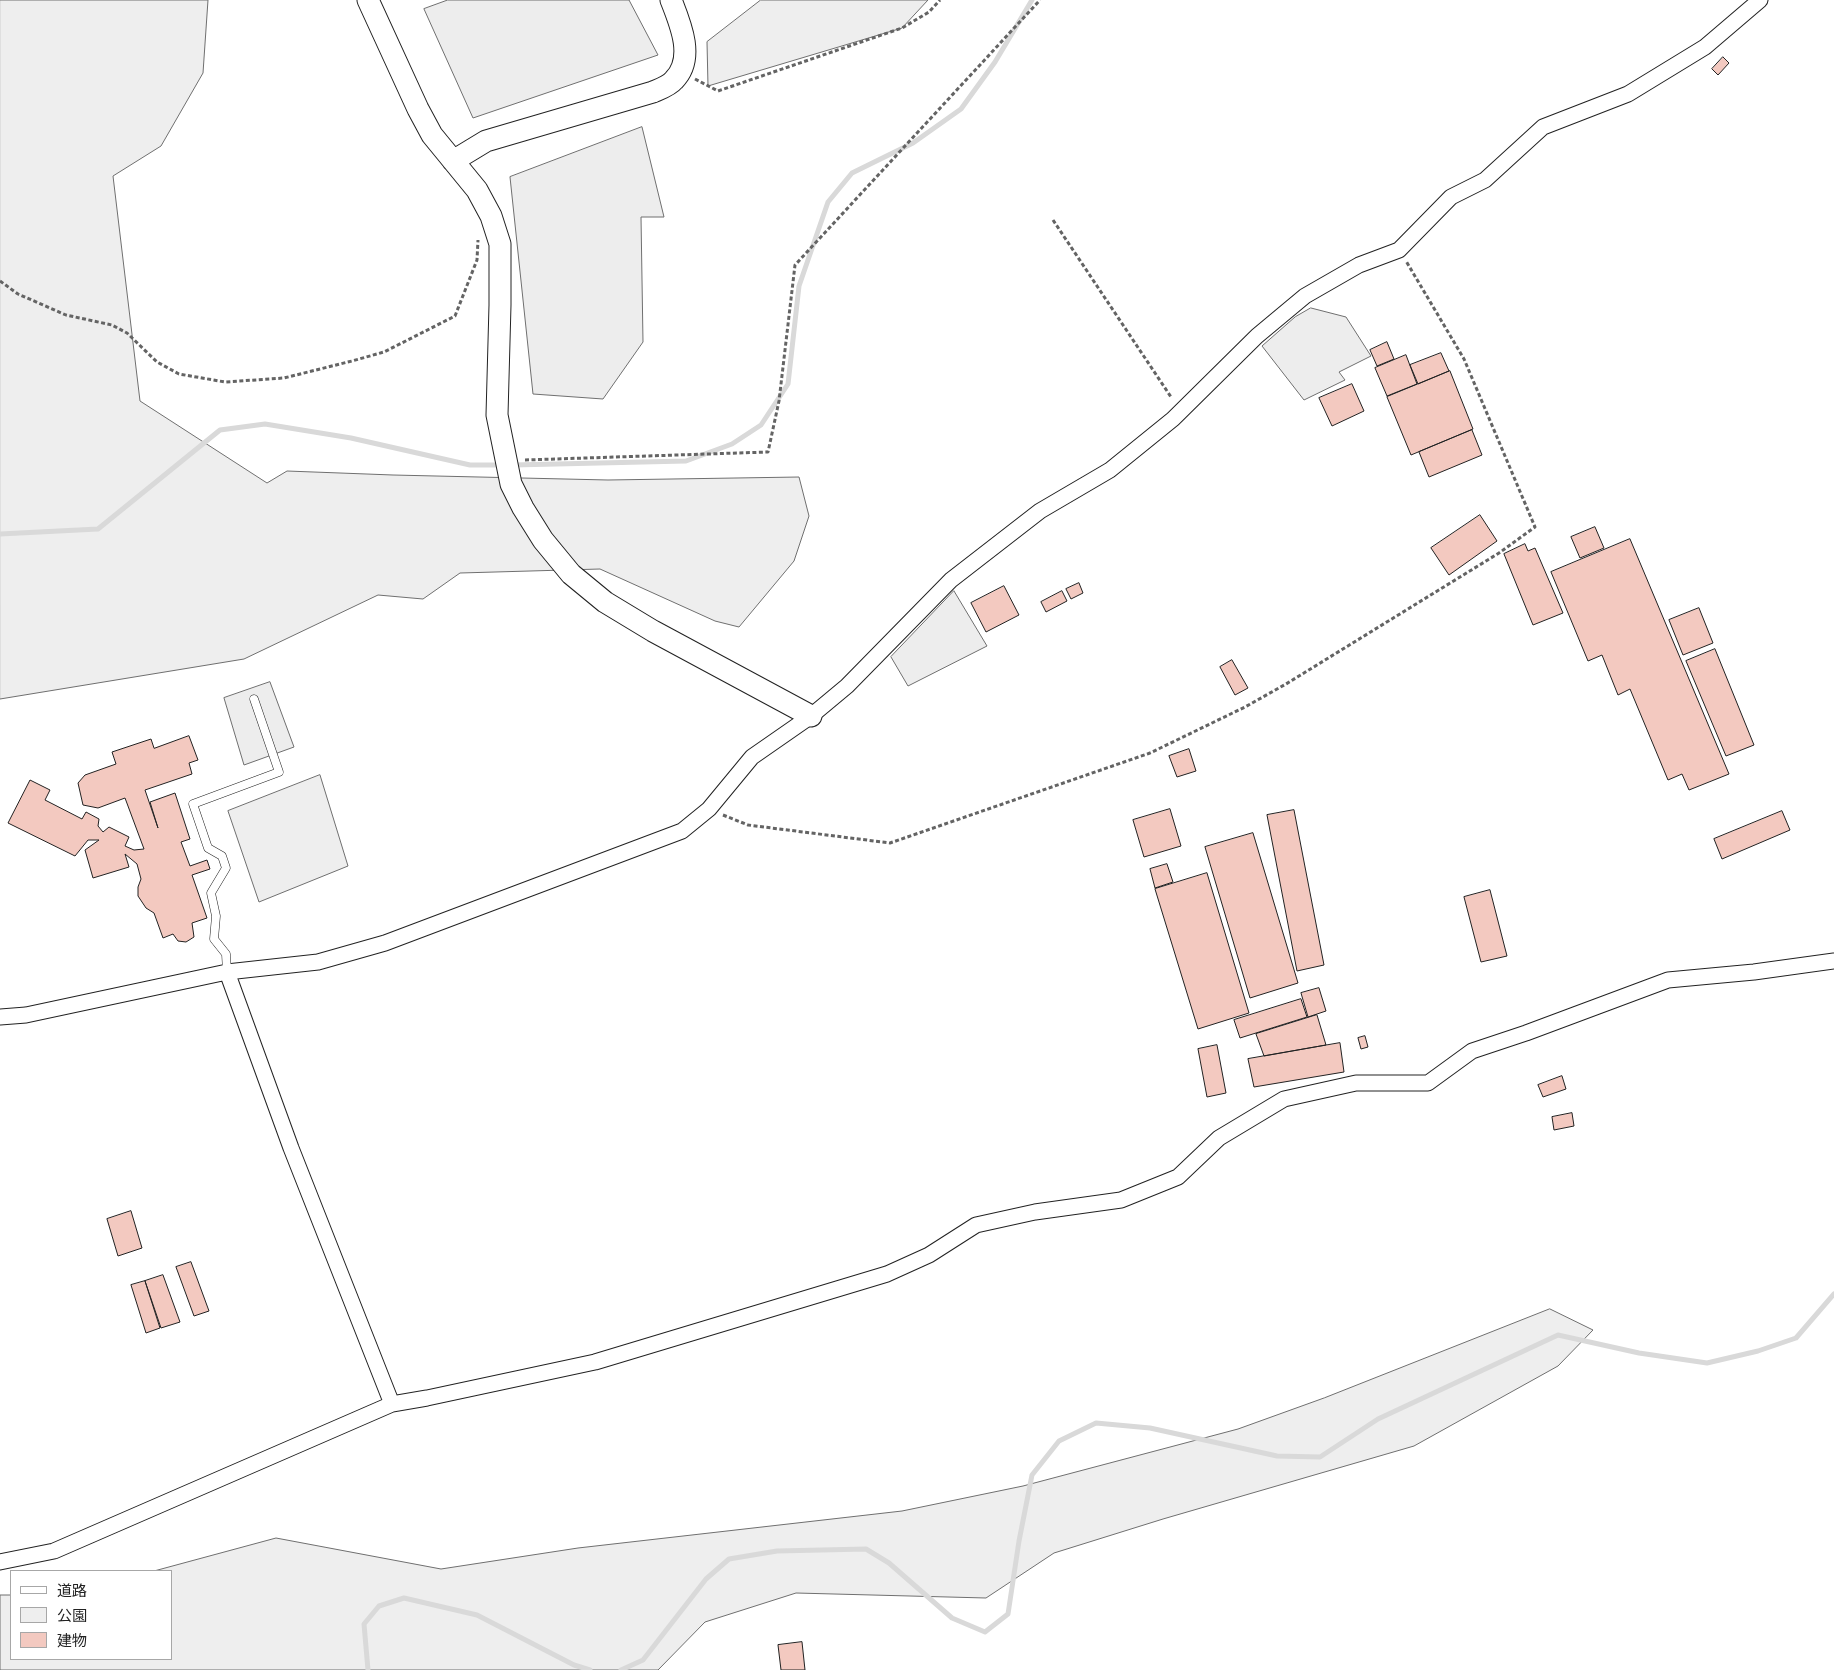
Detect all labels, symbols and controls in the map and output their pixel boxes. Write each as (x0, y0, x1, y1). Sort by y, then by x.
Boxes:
legend (10, 1570, 172, 1660)
text: 道路 (57, 1582, 87, 1600)
text: 公園 (57, 1607, 87, 1625)
text: 建物 (57, 1632, 87, 1650)

